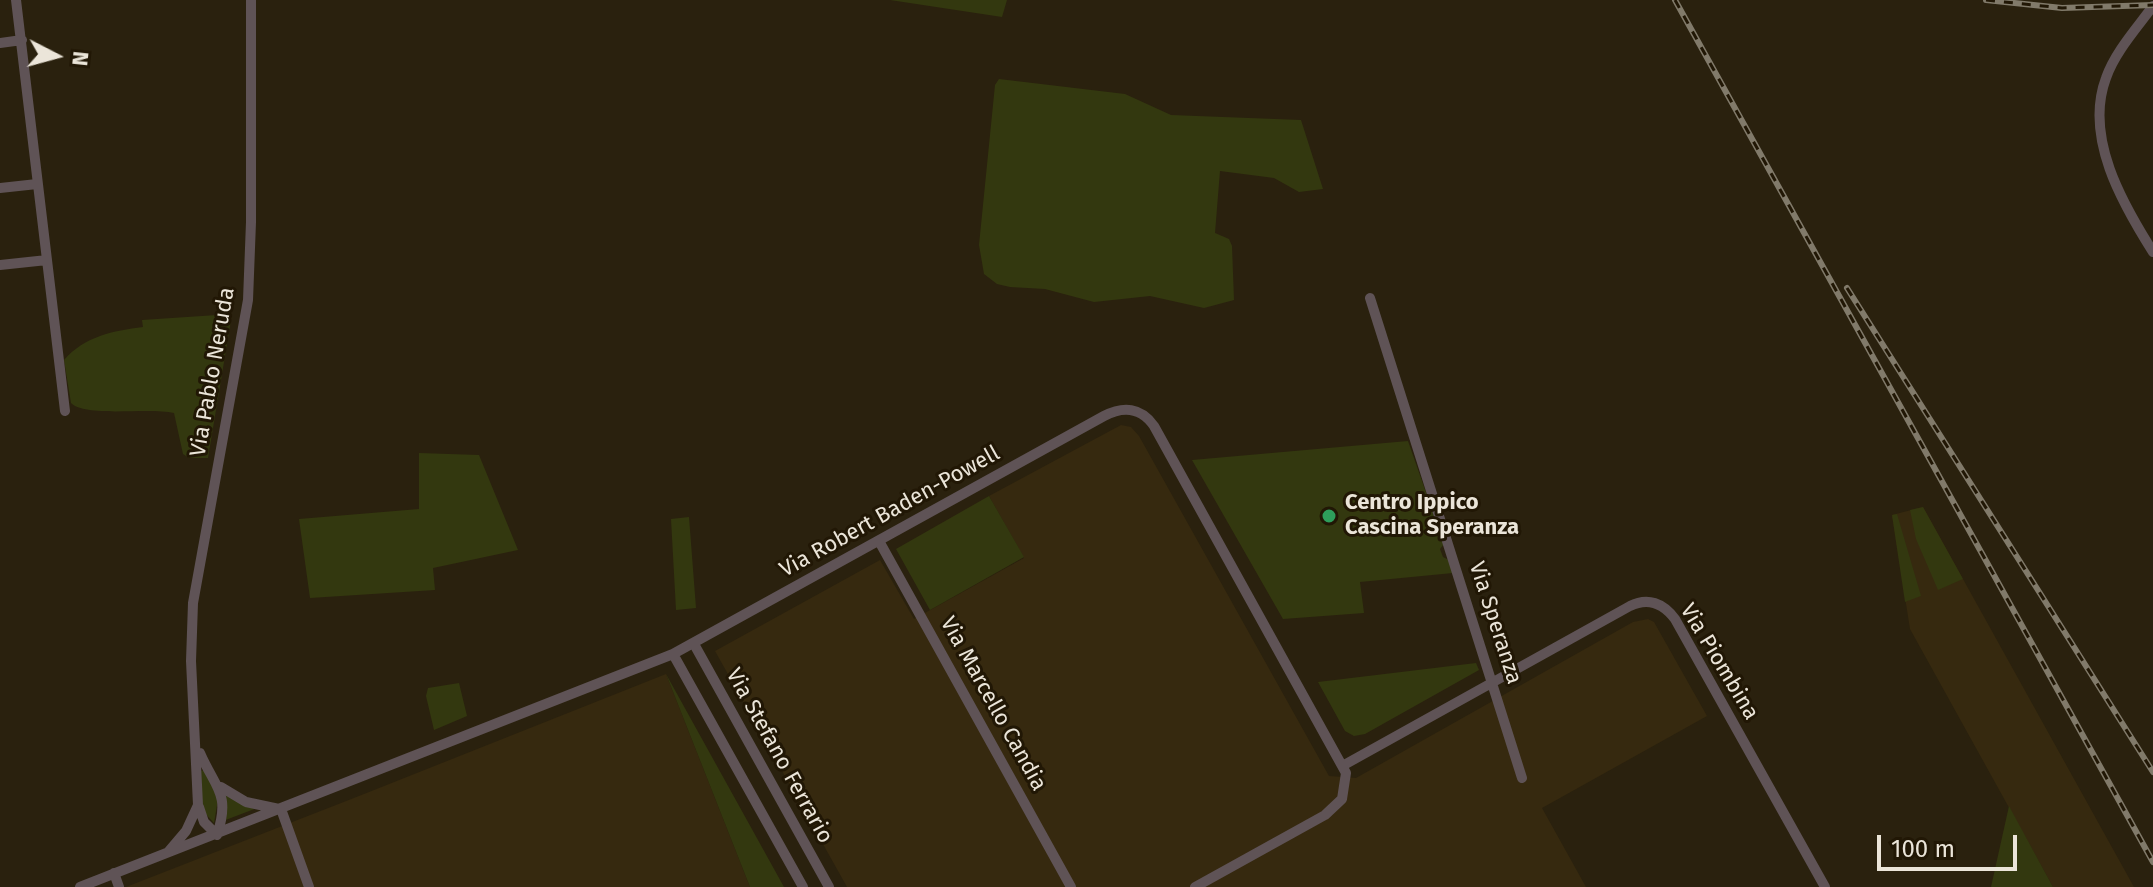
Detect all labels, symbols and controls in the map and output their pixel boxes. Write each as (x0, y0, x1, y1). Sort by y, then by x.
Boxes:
north arrow (16, 16, 96, 96)
text: N (66, 50, 95, 67)
street label: Via Pablo Neruda (185, 285, 241, 459)
street label: Via Robert Baden-Powell (775, 441, 1005, 583)
place label: Centro Ippico Cascina Speranza (1345, 490, 1519, 542)
marker: Centro Ippico Cascina Speranza (1320, 507, 1338, 525)
street label: Via Speranza (1463, 558, 1527, 688)
street label: Via Piombina (1674, 599, 1764, 725)
street label: Via Marcello Candia (934, 612, 1052, 796)
street label: Via Stefano Ferrario (720, 664, 838, 848)
scale bar (1881, 819, 2021, 869)
text: 100 m (1891, 835, 1955, 863)

